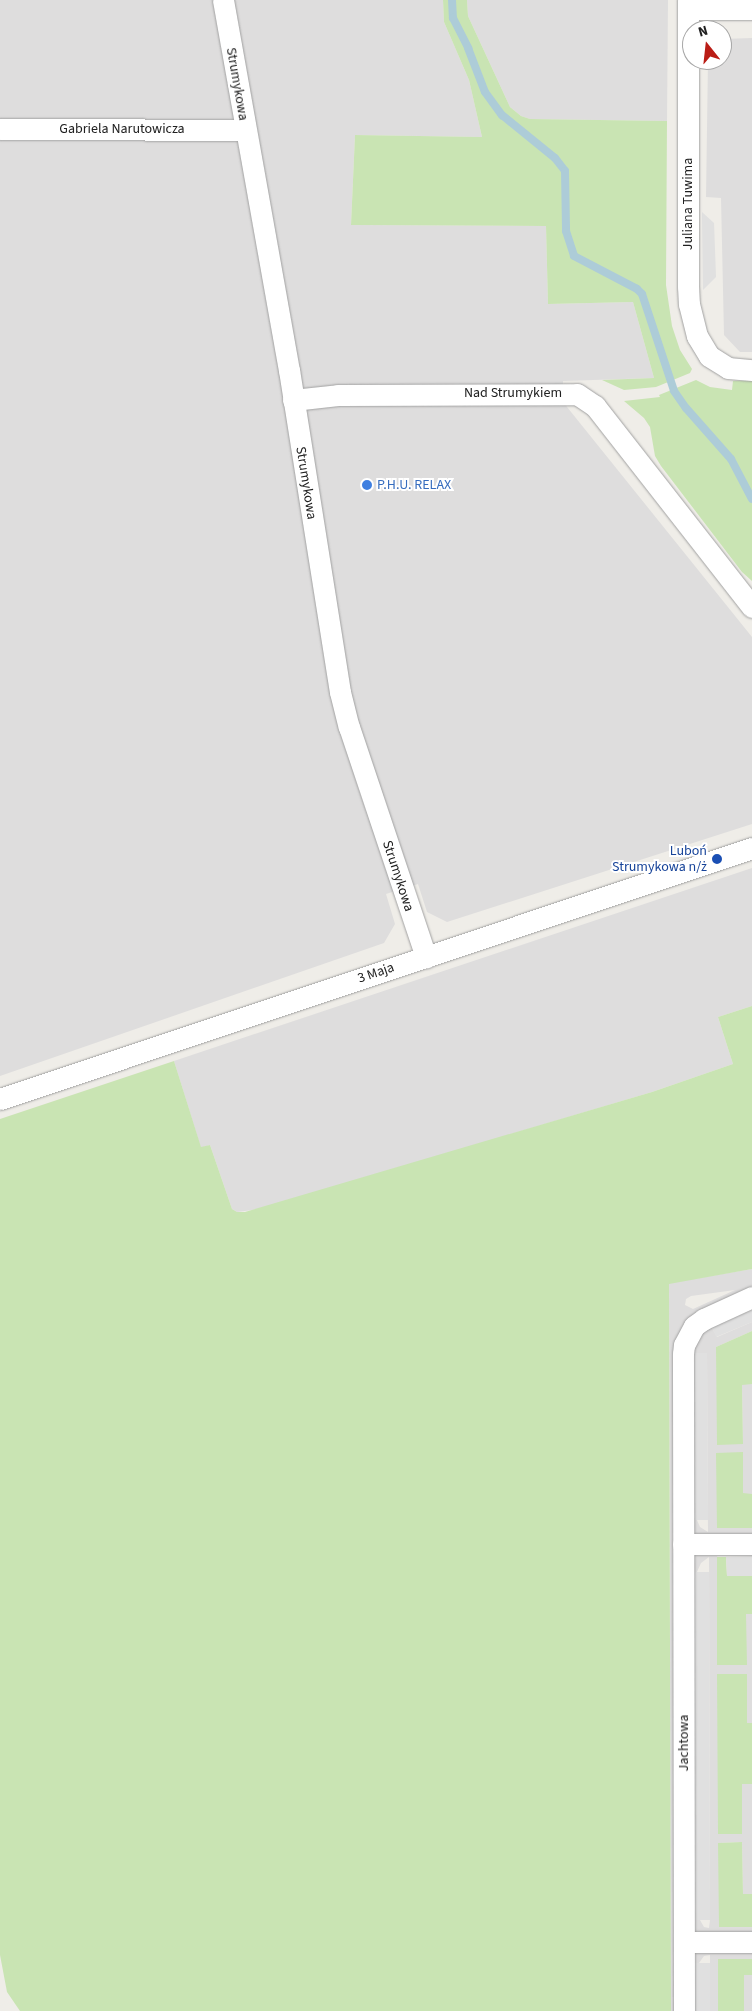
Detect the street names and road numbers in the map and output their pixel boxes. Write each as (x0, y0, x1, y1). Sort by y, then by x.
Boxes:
street label: Strumykowa (222, 46, 252, 122)
street label: Gabriela Narutowicza (59, 121, 185, 137)
street label: Juliana Tuwima (680, 158, 696, 250)
street label: Nad Strumykiem (464, 385, 562, 401)
street label: Strumykowa (292, 445, 320, 521)
street label: Strumykowa (379, 838, 417, 914)
street label: 3 Maja (356, 959, 396, 987)
street label: Jachtowa (676, 1715, 692, 1771)

